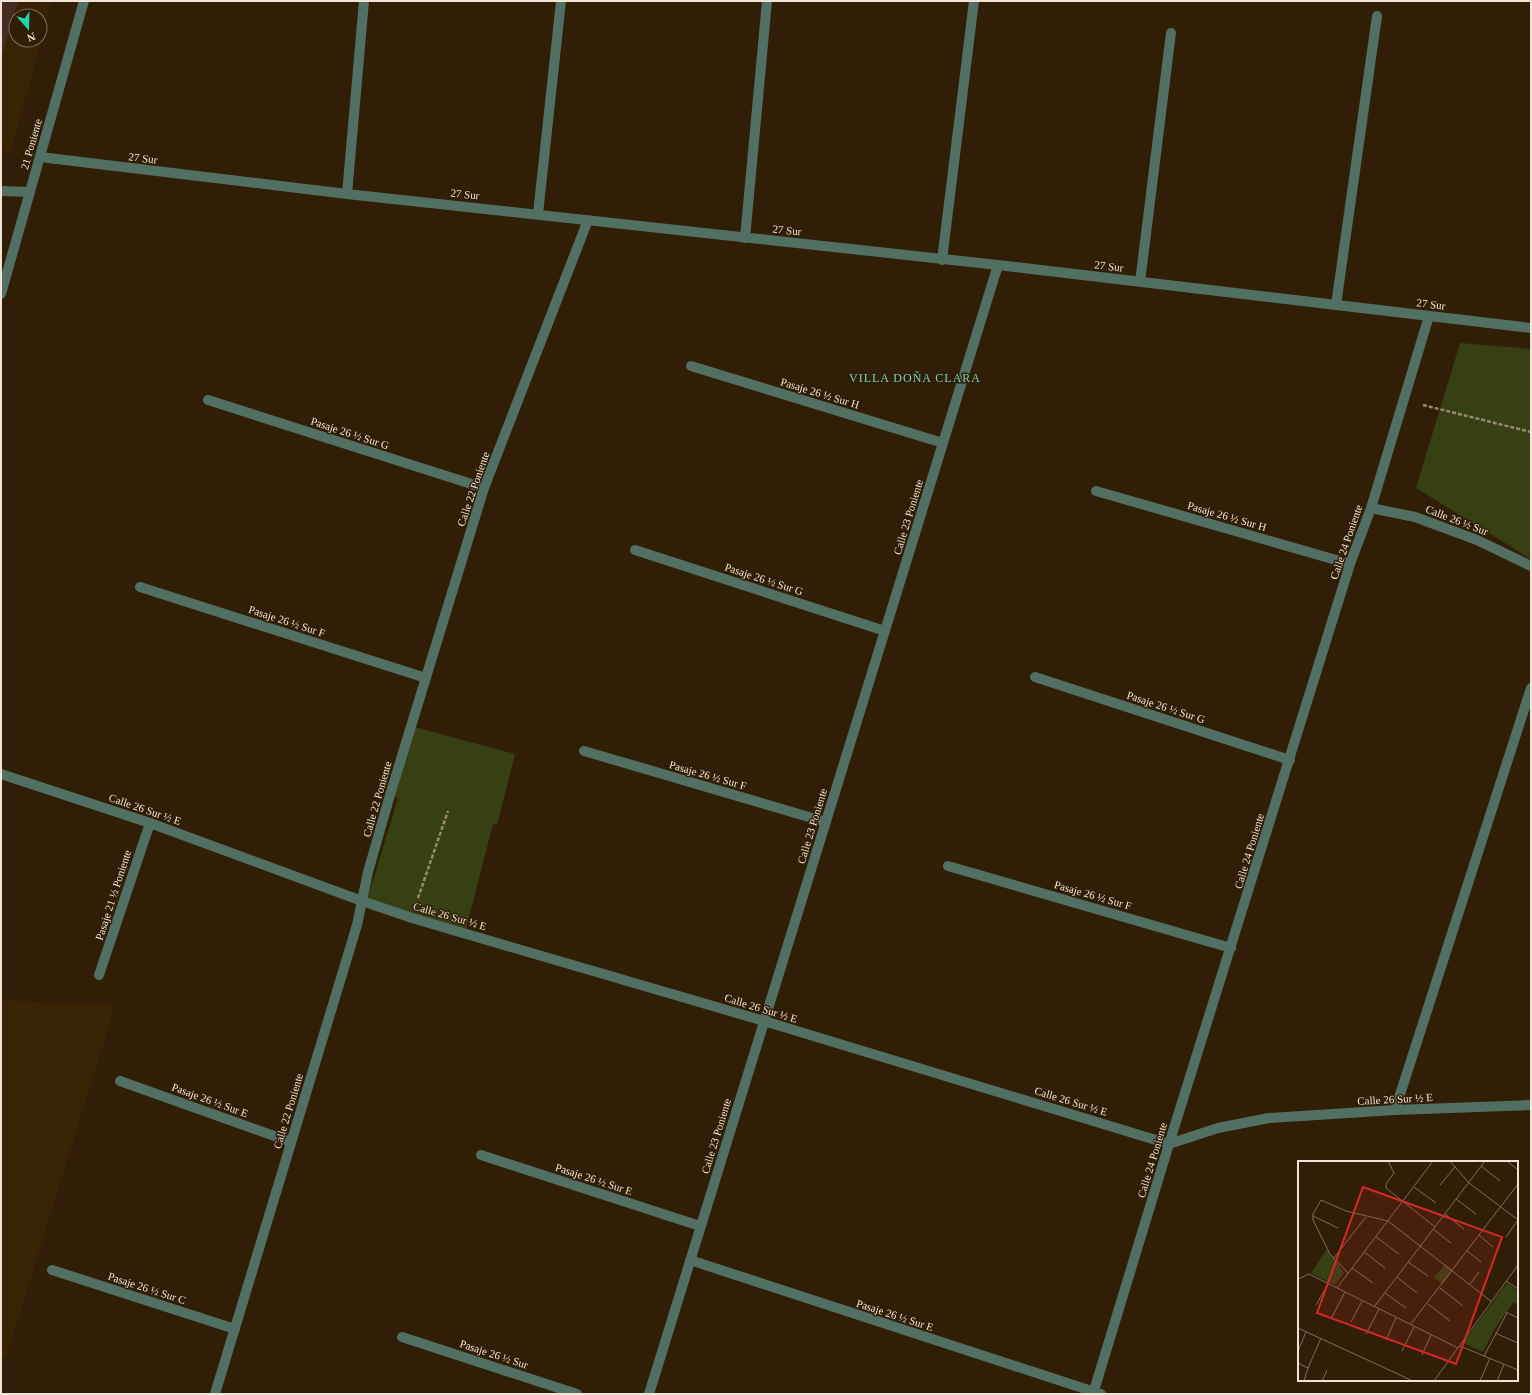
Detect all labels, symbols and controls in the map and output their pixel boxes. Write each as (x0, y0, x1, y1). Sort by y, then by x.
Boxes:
north arrow (8, 8, 48, 48)
text: N (26, 30, 37, 44)
street label: 21 Poniente (18, 117, 44, 171)
street label: 27 Sur (128, 150, 158, 166)
street label: 27 Sur (450, 187, 480, 202)
street label: 27 Sur (772, 223, 802, 238)
street label: 27 Sur (1094, 258, 1124, 274)
street label: 27 Sur (1416, 296, 1446, 312)
district label: VILLA DOÑA CLARA (849, 371, 981, 385)
street label: Pasaje 26 ½ Sur H (779, 375, 861, 411)
street label: Pasaje 26 ½ Sur G (309, 415, 391, 451)
street label: Calle 22 Poniente (455, 450, 491, 528)
street label: Calle 23 Poniente (891, 478, 925, 556)
street label: Pasaje 26 ½ Sur H (1186, 499, 1268, 533)
street label: Calle 24 Poniente (1328, 503, 1364, 581)
street label: Calle 26 ½ Sur (1424, 503, 1490, 538)
street label: Pasaje 26 ½ Sur G (723, 561, 805, 597)
street label: Pasaje 26 ½ Sur F (247, 603, 327, 639)
street label: Pasaje 26 ½ Sur G (1125, 689, 1207, 725)
street label: Pasaje 26 ½ Sur F (668, 758, 748, 792)
street label: Calle 22 Poniente (360, 760, 394, 838)
street label: Calle 23 Poniente (795, 787, 829, 865)
street label: Calle 26 Sur ½ E (107, 791, 183, 827)
street label: Calle 24 Poniente (1232, 812, 1266, 890)
street label: Pasaje 21 ½ Poniente (93, 848, 133, 942)
street label: Pasaje 26 ½ Sur F (1053, 878, 1133, 912)
street label: Calle 26 Sur ½ E (412, 900, 488, 932)
street label: Calle 26 Sur ½ E (723, 991, 799, 1025)
street label: Calle 22 Poniente (271, 1072, 305, 1150)
street label: Pasaje 26 ½ Sur E (170, 1081, 250, 1119)
street label: Calle 26 Sur ½ E (1033, 1084, 1109, 1118)
street label: Calle 26 Sur ½ E (1357, 1091, 1433, 1107)
street label: Calle 23 Poniente (699, 1097, 733, 1175)
street label: Calle 24 Poniente (1135, 1121, 1169, 1199)
street label: Pasaje 26 ½ Sur E (554, 1161, 634, 1197)
inset map (1298, 1161, 1518, 1381)
street label: Pasaje 26 ½ Sur C (107, 1270, 187, 1306)
street label: Pasaje 26 ½ Sur E (855, 1297, 935, 1333)
street label: Pasaje 26 ½ Sur (458, 1337, 530, 1371)

